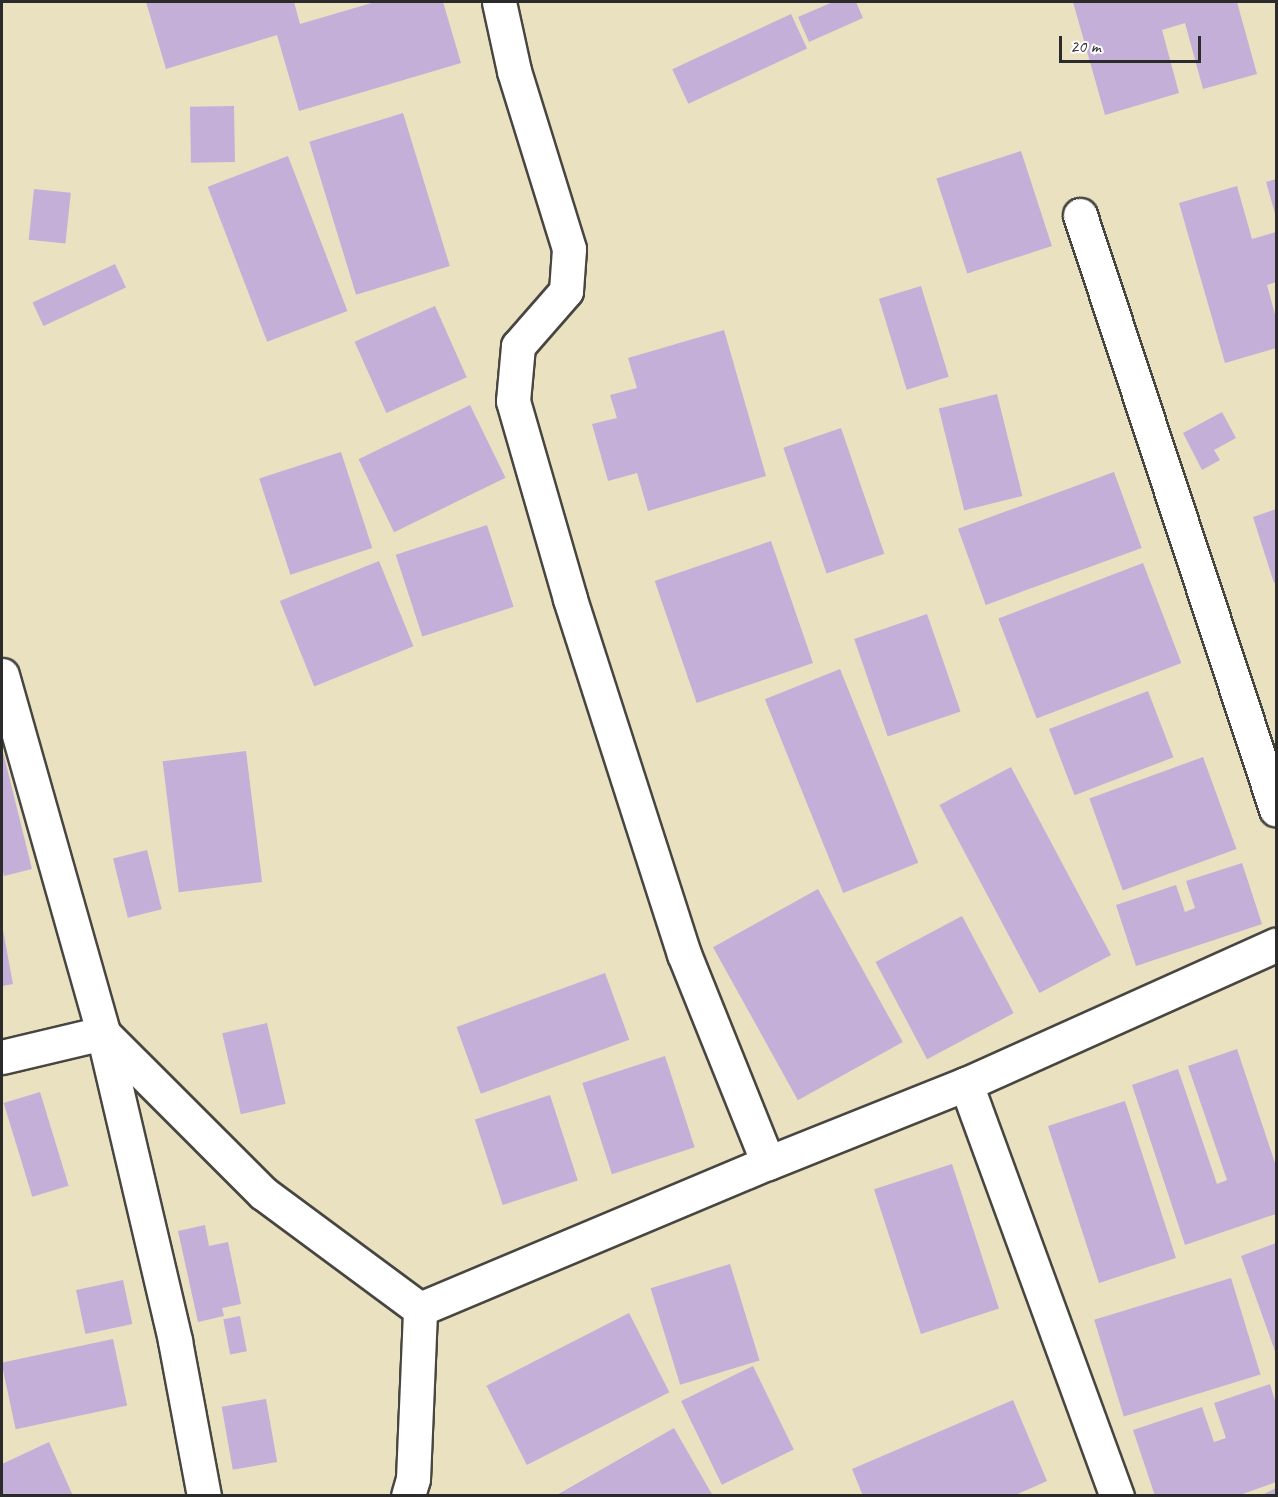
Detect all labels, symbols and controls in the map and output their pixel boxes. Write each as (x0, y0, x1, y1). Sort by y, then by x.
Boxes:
scale bar (1062, 24, 1204, 62)
text: 20 m (1070, 35, 1101, 57)

